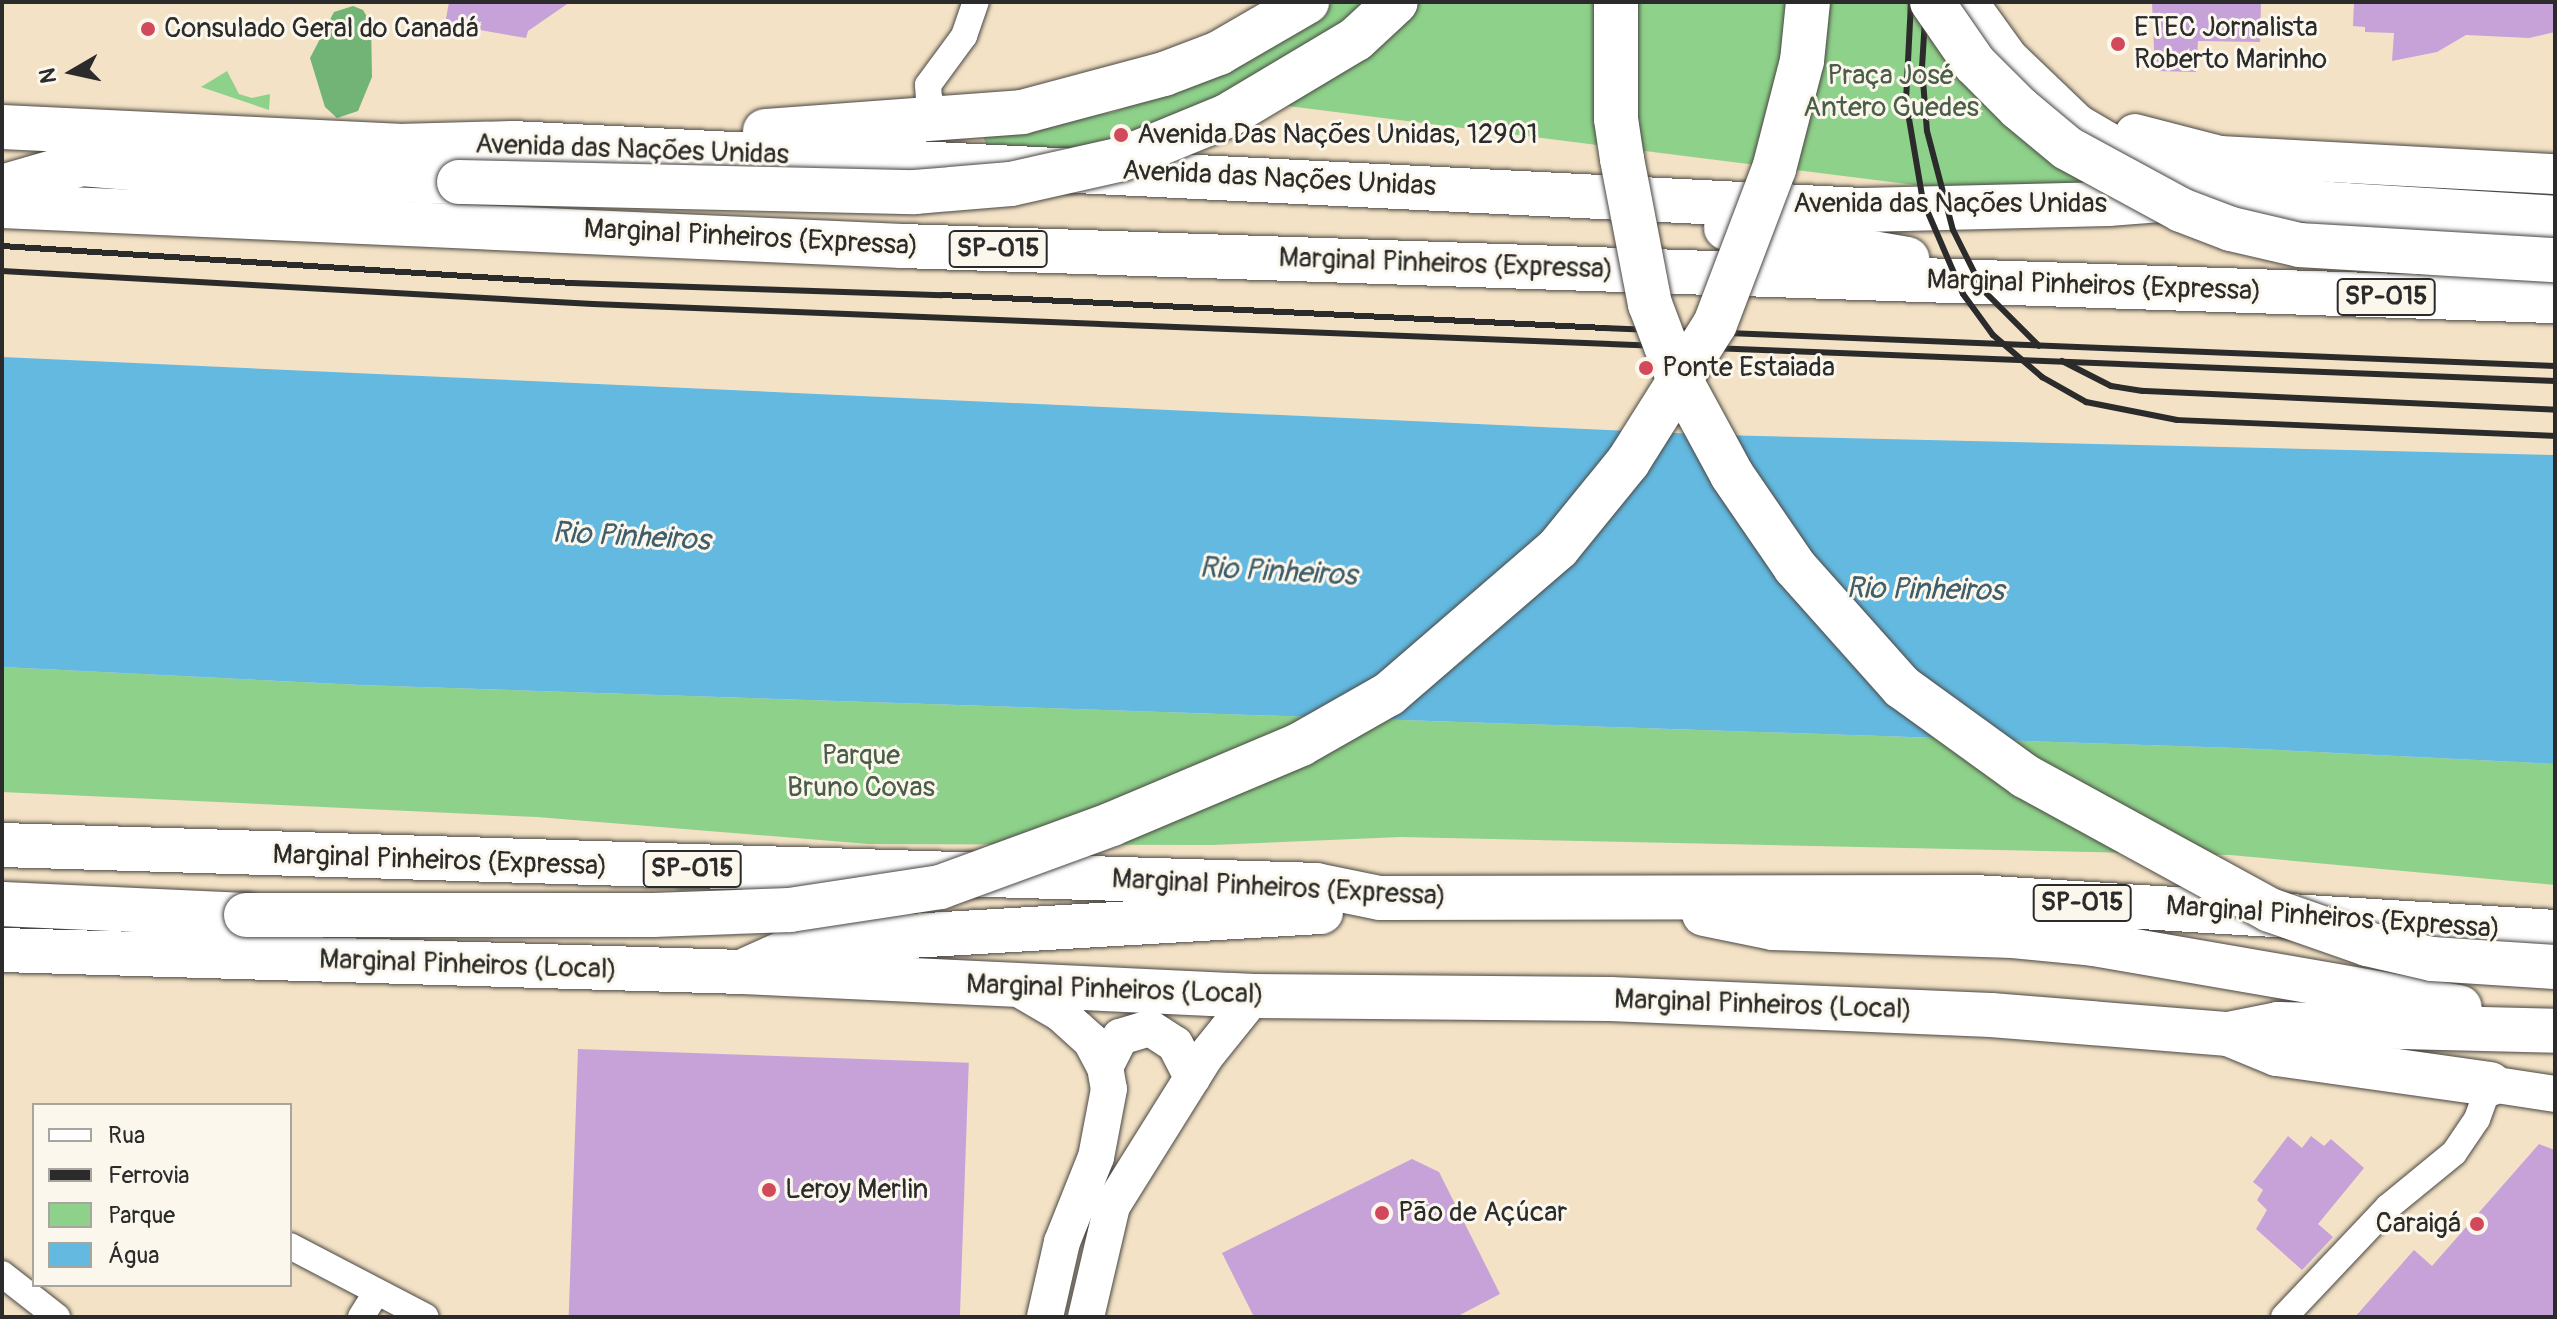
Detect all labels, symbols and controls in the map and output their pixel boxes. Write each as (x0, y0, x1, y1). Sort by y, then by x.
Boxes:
place label: ETEC Jornalista Roberto Marinho (2134, 11, 2327, 77)
place label: Consulado Geral do Canadá (164, 12, 479, 46)
marker: Consulado Geral do Canadá (139, 20, 157, 38)
north arrow (32, 32, 112, 112)
marker: ETEC Jornalista Roberto Marinho (2109, 35, 2127, 53)
park label: Praça José Antero Guedes (1803, 59, 1979, 125)
text: N (33, 66, 63, 85)
place label: Avenida Das Nações Unidas, 12901 (1137, 118, 1538, 152)
marker: Avenida Das Nações Unidas, 12901 (1112, 126, 1130, 144)
street label: Avenida das Nações Unidas (474, 128, 790, 172)
street label: Avenida das Nações Unidas (1121, 154, 1437, 204)
street label: Avenida das Nações Unidas (1793, 187, 2107, 221)
street label: Marginal Pinheiros (Expressa) (583, 212, 919, 264)
road number: SP-015 (948, 227, 1048, 271)
street label: Marginal Pinheiros (Expressa) (1278, 241, 1614, 287)
street label: Marginal Pinheiros (Expressa) (1926, 263, 2262, 309)
road number: SP-015 (2336, 275, 2436, 319)
place label: Ponte Estaiada (1662, 351, 1835, 385)
marker: Ponte Estaiada (1637, 359, 1655, 377)
water label: Rio Pinheiros (551, 515, 711, 559)
water label: Rio Pinheiros (1198, 550, 1358, 594)
water label: Rio Pinheiros (1846, 571, 2004, 609)
park label: Parque Bruno Covas (787, 739, 935, 805)
street label: Marginal Pinheiros (Expressa) (272, 838, 608, 884)
road number: SP-015 (642, 847, 742, 891)
street label: Marginal Pinheiros (Expressa) (1111, 862, 1447, 914)
road number: SP-015 (2032, 881, 2132, 925)
street label: Marginal Pinheiros (Expressa) (2165, 890, 2501, 946)
street label: Marginal Pinheiros (Local) (318, 943, 618, 987)
street label: Marginal Pinheiros (Local) (965, 968, 1265, 1012)
street label: Marginal Pinheiros (Local) (1613, 983, 1913, 1027)
legend (32, 1103, 292, 1287)
text: Rua (108, 1121, 145, 1150)
text: Ferrovia (108, 1161, 189, 1190)
place label: Leroy Merlin (785, 1173, 928, 1207)
marker: Leroy Merlin (760, 1181, 778, 1199)
place label: Pão de Açúcar (1398, 1196, 1567, 1230)
text: Parque (108, 1201, 175, 1230)
marker: Pão de Açúcar (1373, 1204, 1391, 1222)
place label: Caraigá (2376, 1207, 2461, 1241)
marker: Caraigá (2468, 1215, 2486, 1233)
text: Água (108, 1241, 159, 1270)

